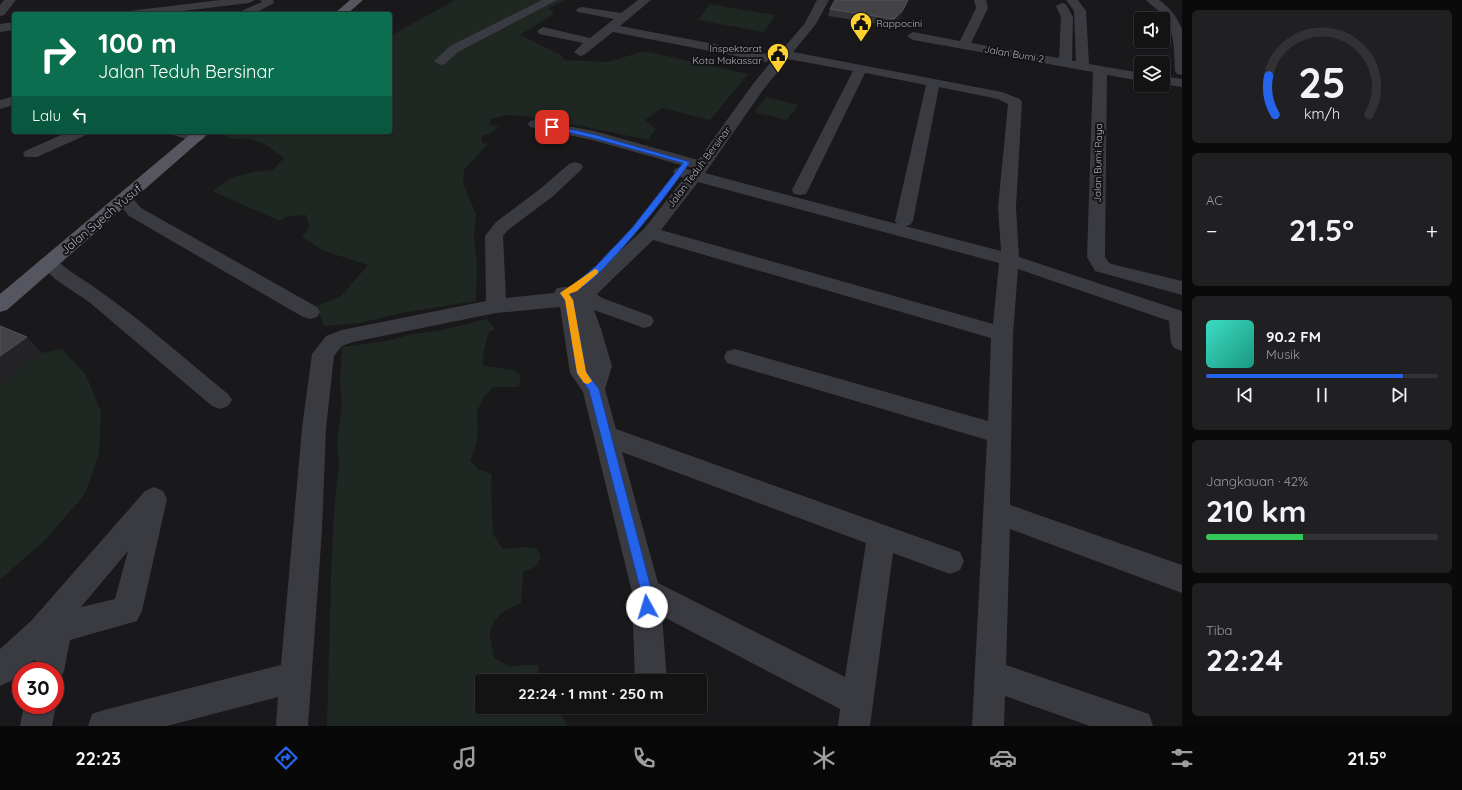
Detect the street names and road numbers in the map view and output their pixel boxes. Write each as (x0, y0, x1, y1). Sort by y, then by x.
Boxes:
street label: Jalan Bumi 2 (983, 42, 1045, 66)
street label: Jalan Bumi Raya (1091, 123, 1105, 203)
street label: Jalan Teduh Bersinar (664, 124, 734, 210)
street label: Jalan Syech Yusuf (57, 180, 145, 257)

